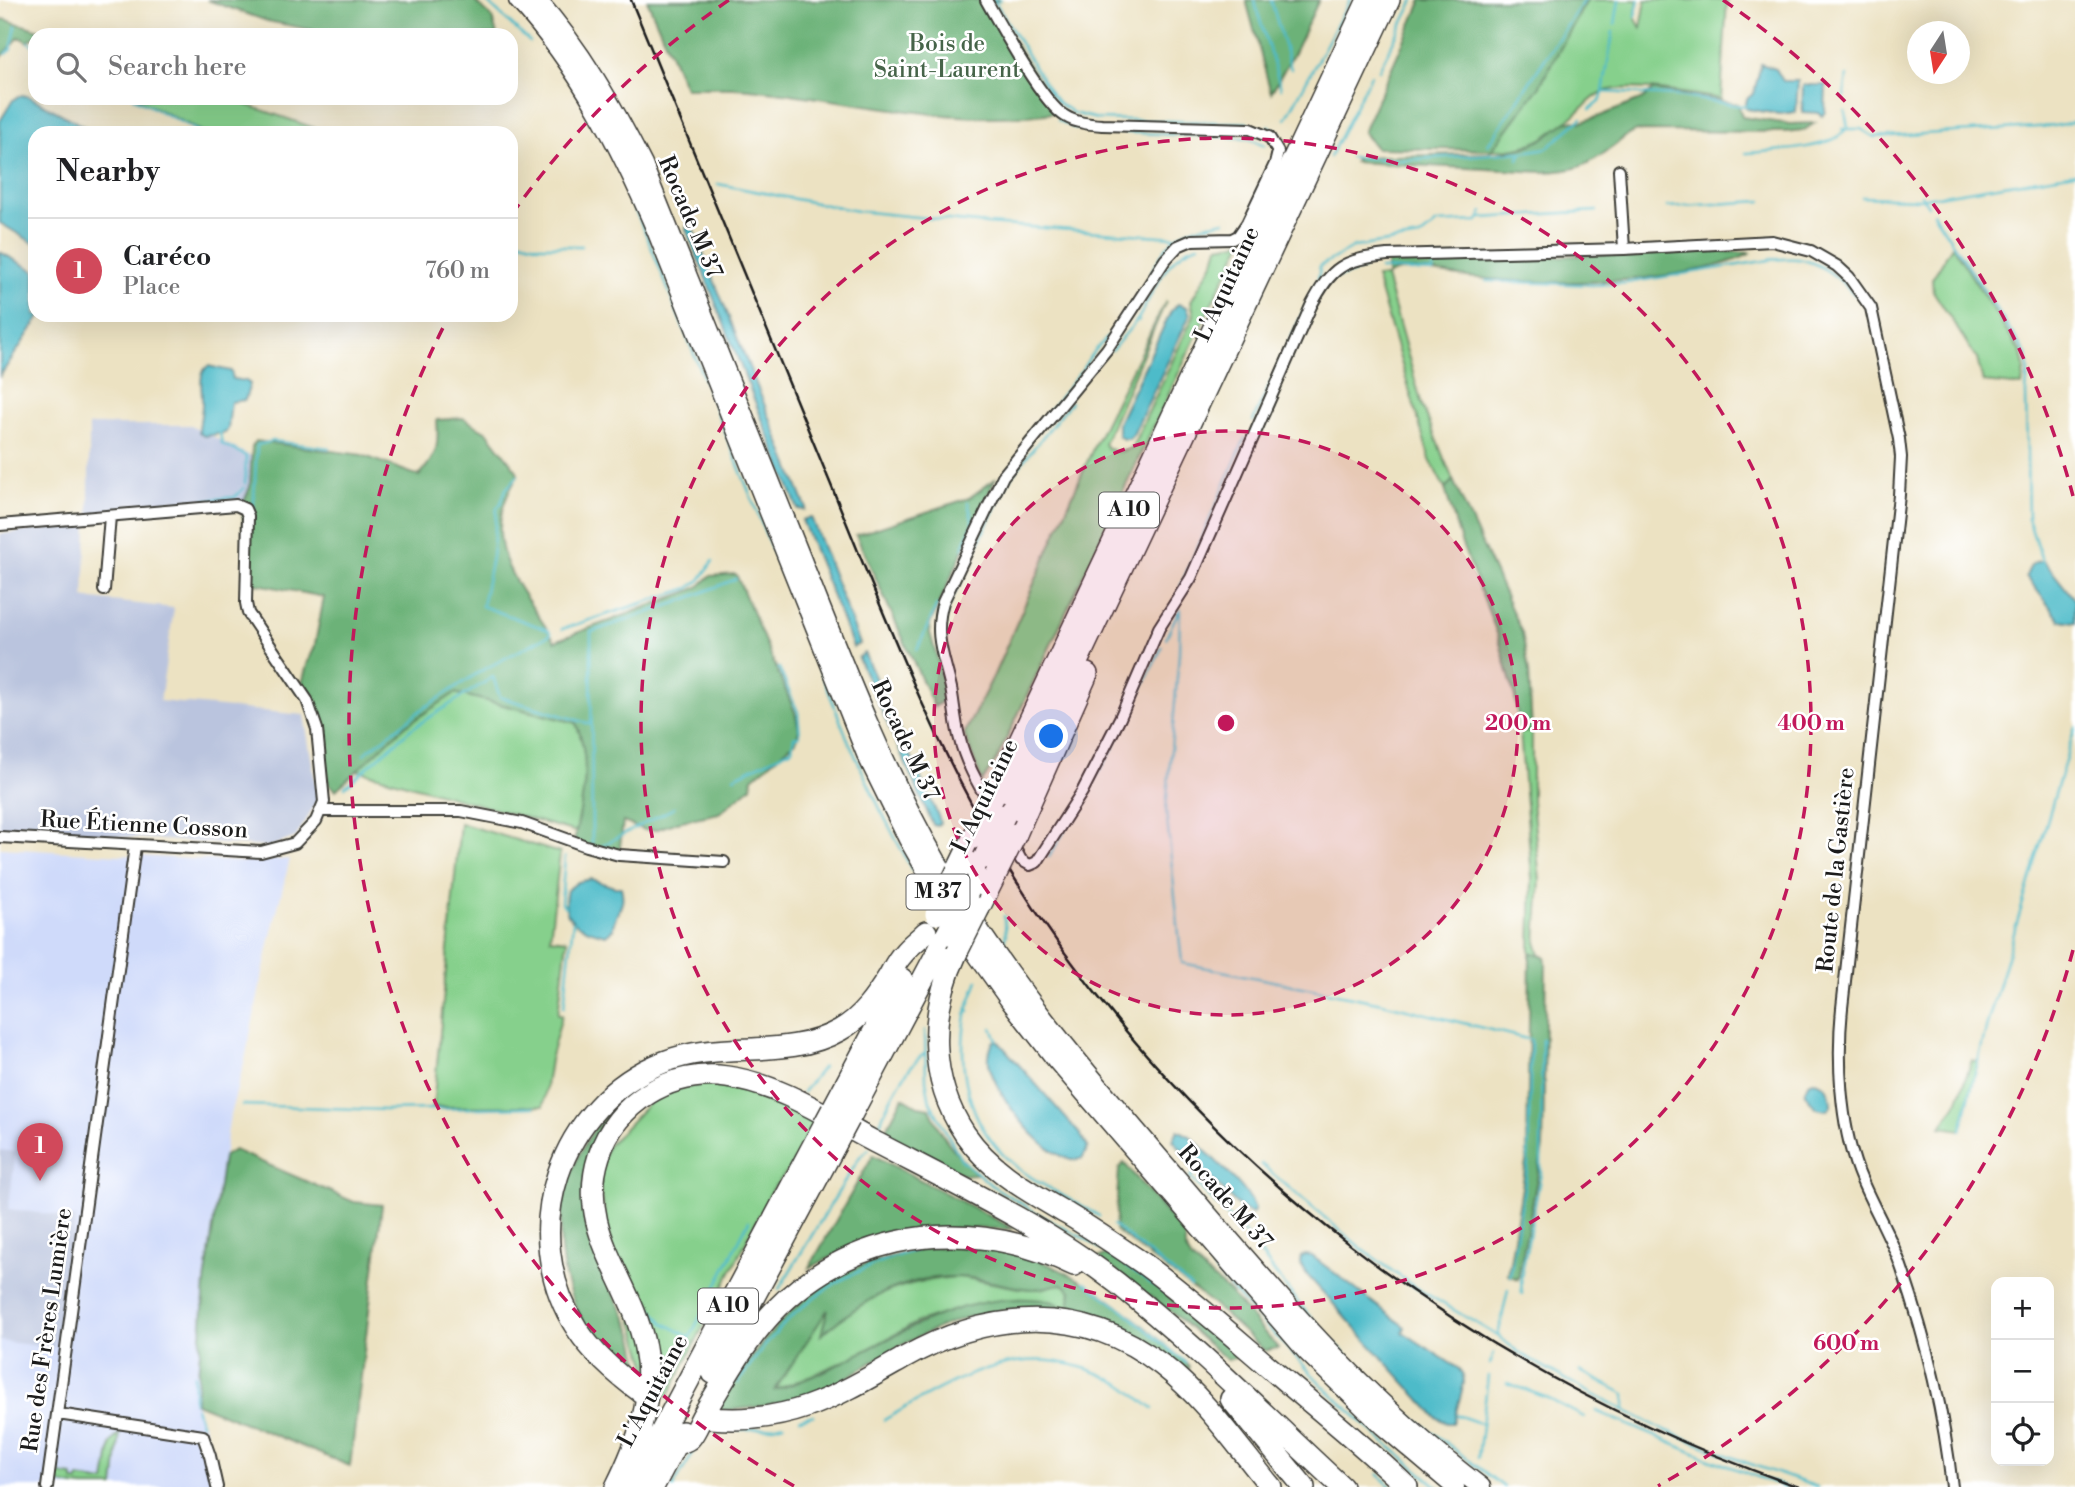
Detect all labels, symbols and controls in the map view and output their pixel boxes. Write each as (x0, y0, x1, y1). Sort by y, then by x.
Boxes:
north arrow (1907, 21, 1970, 84)
search box (28, 28, 518, 105)
park label: Bois de Saint-Laurent (874, 30, 1020, 84)
icon: search (52, 48, 90, 86)
text: Search here (108, 51, 247, 83)
street label: Rocade M 37 (652, 152, 728, 283)
text: Nearby (56, 153, 160, 191)
street label: L'Aquitaine (1188, 222, 1266, 346)
text: Caréco (123, 241, 211, 273)
text: 1 (73, 257, 85, 285)
text: 760 m (425, 257, 490, 285)
text: Place (123, 273, 180, 301)
road number: A 10 (1099, 492, 1159, 528)
street label: Rocade M 37 (865, 675, 945, 805)
centre of rings (1214, 711, 1238, 735)
text: 200 m (1485, 711, 1551, 737)
text: 400 m (1777, 711, 1845, 737)
your location (1034, 719, 1068, 753)
street label: L'Aquitaine (945, 734, 1025, 858)
street label: Route de la Gastière (1811, 766, 1861, 974)
street label: Rue Étienne Cosson (39, 804, 249, 844)
road number: M 37 (906, 874, 970, 910)
pin: 1 (17, 1123, 63, 1181)
street label: Rocade M 37 (1172, 1139, 1279, 1256)
street label: Rue des Frères Lumière (16, 1206, 78, 1454)
map controls (1991, 1277, 2054, 1466)
button: + (1991, 1277, 2054, 1340)
road number: A 10 (698, 1288, 758, 1324)
street label: L'Aquitaine (612, 1330, 694, 1452)
text: 600 m (1813, 1331, 1879, 1357)
button: − (1991, 1340, 2054, 1403)
button: locate (1991, 1403, 2054, 1466)

